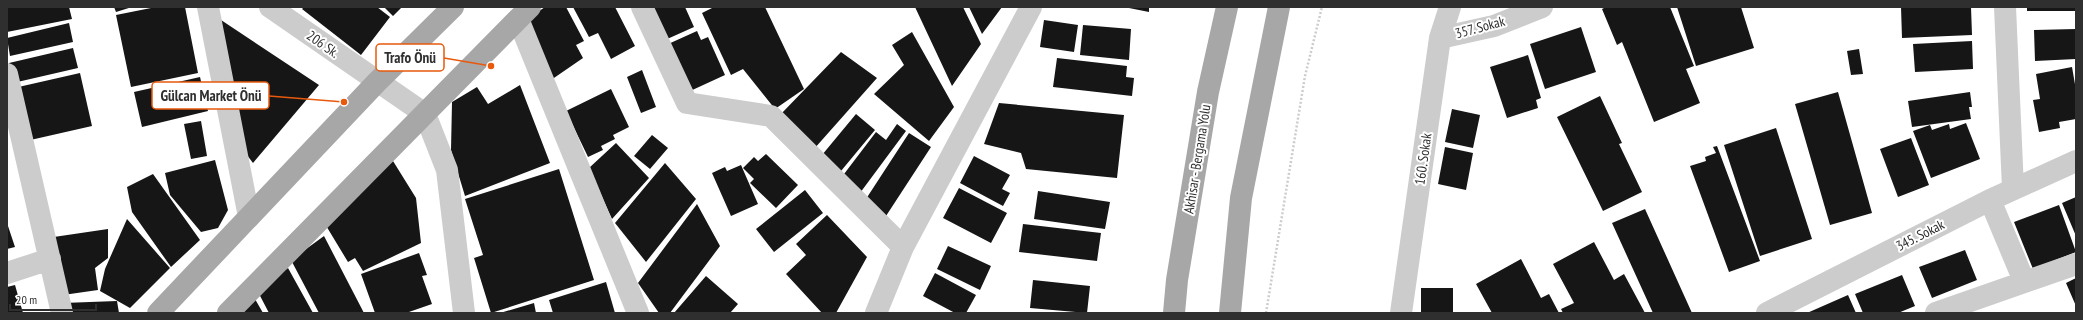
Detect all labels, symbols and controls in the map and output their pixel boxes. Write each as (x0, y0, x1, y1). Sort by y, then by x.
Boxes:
street label: 357. Sokak (1453, 12, 1507, 42)
street label: 206 Sk. (303, 26, 343, 62)
callout: Trafo Önü (376, 44, 444, 71)
text: Trafo Önü (384, 48, 436, 67)
callout: Gülcan Market Önü (152, 82, 269, 109)
text: Gülcan Market Önü (160, 86, 262, 105)
street label: Akhisar - Bergama Yolu (1179, 103, 1215, 215)
street label: 160. Sokak (1410, 131, 1436, 186)
street label: 345. Sokak (1893, 215, 1948, 255)
scale bar (10, 286, 96, 312)
text: 20 m (16, 292, 37, 307)

